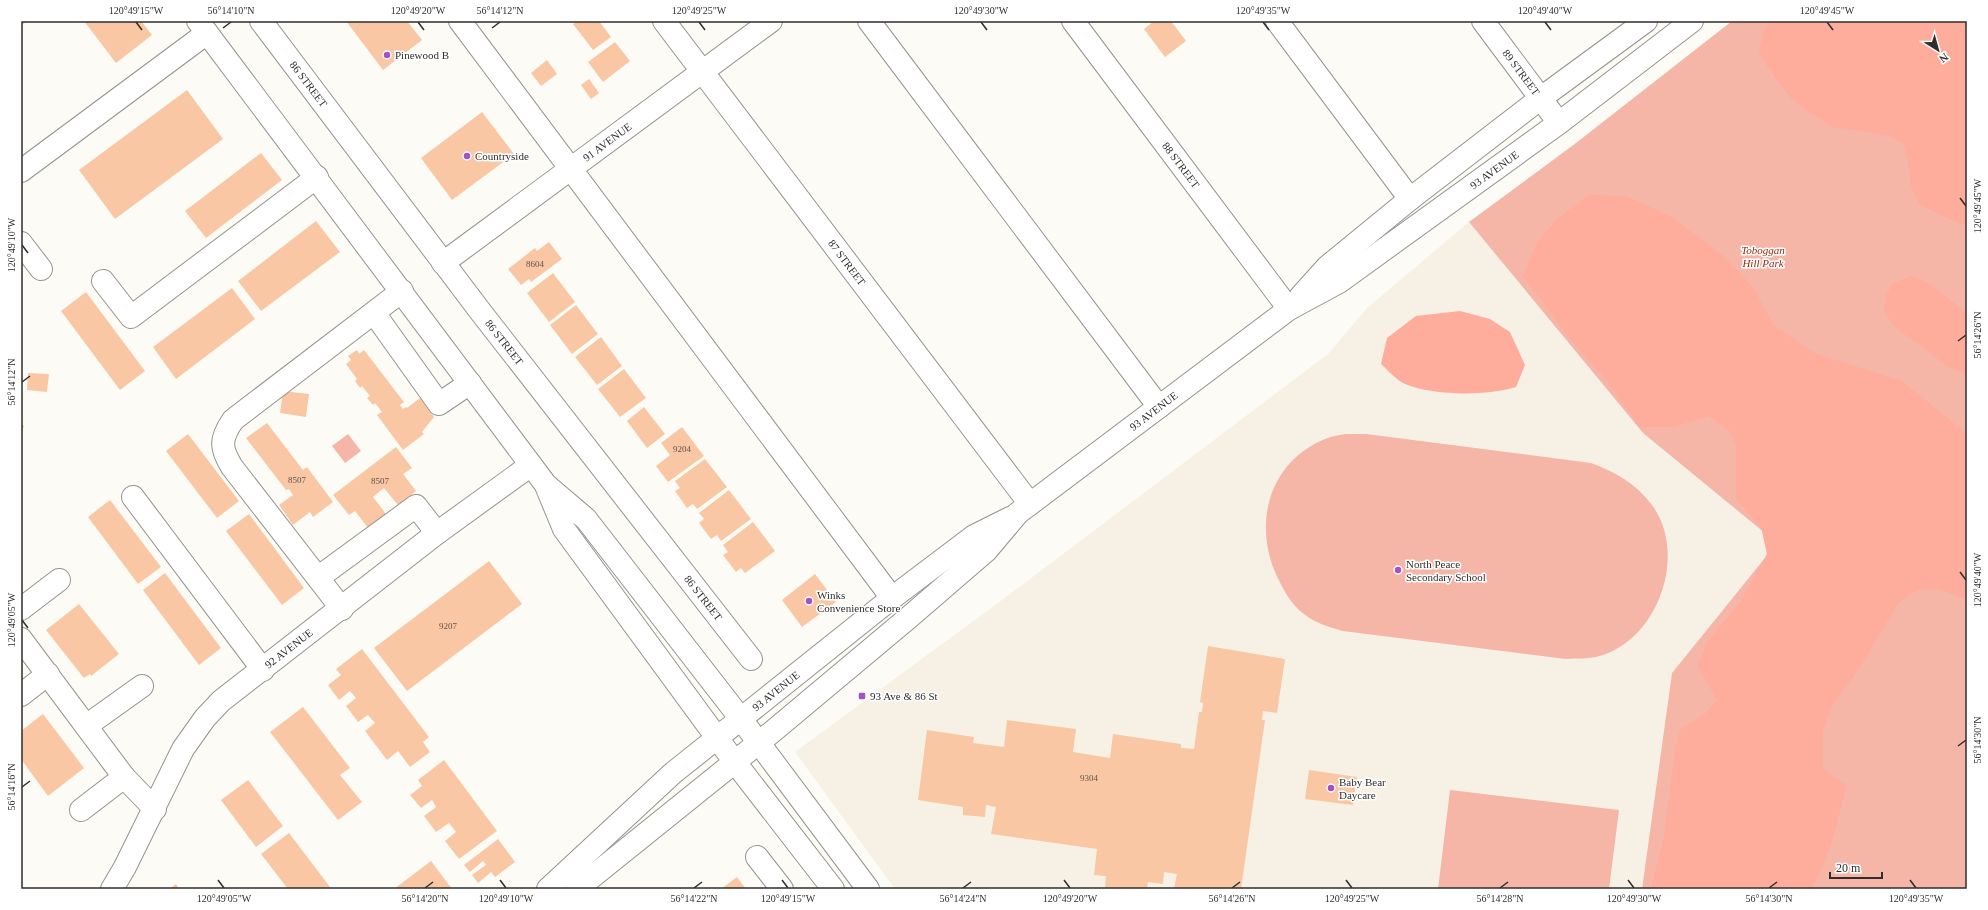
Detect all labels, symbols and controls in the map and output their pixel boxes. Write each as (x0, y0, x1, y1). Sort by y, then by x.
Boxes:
text: 120°49'15"W (109, 5, 164, 16)
text: 56°14'10"N (207, 5, 255, 16)
text: 120°49'20"W (391, 5, 446, 16)
text: 56°14'12"N (476, 5, 524, 16)
text: 120°49'25"W (672, 5, 727, 16)
text: 120°49'30"W (954, 5, 1009, 16)
text: 120°49'35"W (1236, 5, 1291, 16)
text: 120°49'40"W (1518, 5, 1573, 16)
text: 120°49'45"W (1800, 5, 1855, 16)
north arrow (1918, 30, 1958, 70)
street label: 89 STREET (1500, 47, 1542, 98)
place label: Pinewood B (395, 49, 449, 61)
marker: Pinewood B (382, 50, 392, 60)
text: N (1937, 51, 1951, 65)
street label: 86 STREET (288, 59, 330, 109)
street label: 91 AVENUE (581, 120, 634, 164)
street label: 88 STREET (1160, 140, 1202, 190)
street label: 93 AVENUE (1468, 148, 1521, 191)
place label: Countryside (475, 150, 529, 162)
marker: Countryside (462, 151, 472, 161)
text: 120°49'45"W (1972, 178, 1983, 233)
text: 120°49'10"W (6, 217, 17, 272)
street label: 87 STREET (826, 237, 868, 288)
park label: Toboggan Hill Park (1741, 244, 1785, 269)
house number: 8604 (526, 259, 545, 269)
text: 56°14'26"N (1972, 311, 1983, 359)
street label: 86 STREET (483, 317, 526, 368)
text: 56°14'12"N (6, 358, 17, 406)
street label: 93 AVENUE (1127, 389, 1180, 433)
house number: 9204 (673, 444, 692, 454)
house number: 8507 (288, 475, 307, 485)
house number: 8507 (371, 476, 390, 486)
text: 120°49'40"W (1972, 552, 1983, 607)
place label: North Peace Secondary School (1406, 558, 1486, 583)
marker: North Peace Secondary School (1393, 565, 1403, 575)
street label: 86 STREET (682, 573, 725, 623)
place label: Winks Convenience Store (817, 589, 901, 614)
text: 120°49'05"W (6, 592, 17, 647)
marker: Winks Convenience Store (804, 596, 814, 606)
house number: 9207 (439, 621, 458, 631)
street label: 92 AVENUE (262, 626, 315, 671)
street label: 93 AVENUE (750, 668, 802, 713)
place label: 93 Ave & 86 St (870, 690, 938, 702)
marker: 93 Ave & 86 St (857, 691, 867, 701)
text: 56°14'30"N (1972, 716, 1983, 764)
text: 56°14'16"N (6, 763, 17, 811)
house number: 9304 (1080, 773, 1099, 783)
place label: Baby Bear Daycare (1339, 776, 1386, 801)
marker: Baby Bear Daycare (1326, 783, 1336, 793)
scale bar (1830, 854, 1882, 880)
text: 20 m (1836, 861, 1861, 875)
text: 120°49'05"W (197, 893, 252, 904)
text: 56°14'20"N (401, 893, 449, 904)
text: 120°49'10"W (479, 893, 534, 904)
text: 56°14'22"N (670, 893, 718, 904)
text: 120°49'15"W (761, 893, 816, 904)
text: 56°14'24"N (939, 893, 987, 904)
text: 120°49'20"W (1043, 893, 1098, 904)
text: 56°14'26"N (1208, 893, 1256, 904)
text: 120°49'25"W (1325, 893, 1380, 904)
text: 56°14'28"N (1476, 893, 1524, 904)
text: 120°49'30"W (1607, 893, 1662, 904)
text: 56°14'30"N (1745, 893, 1793, 904)
text: 120°49'35"W (1889, 893, 1944, 904)

